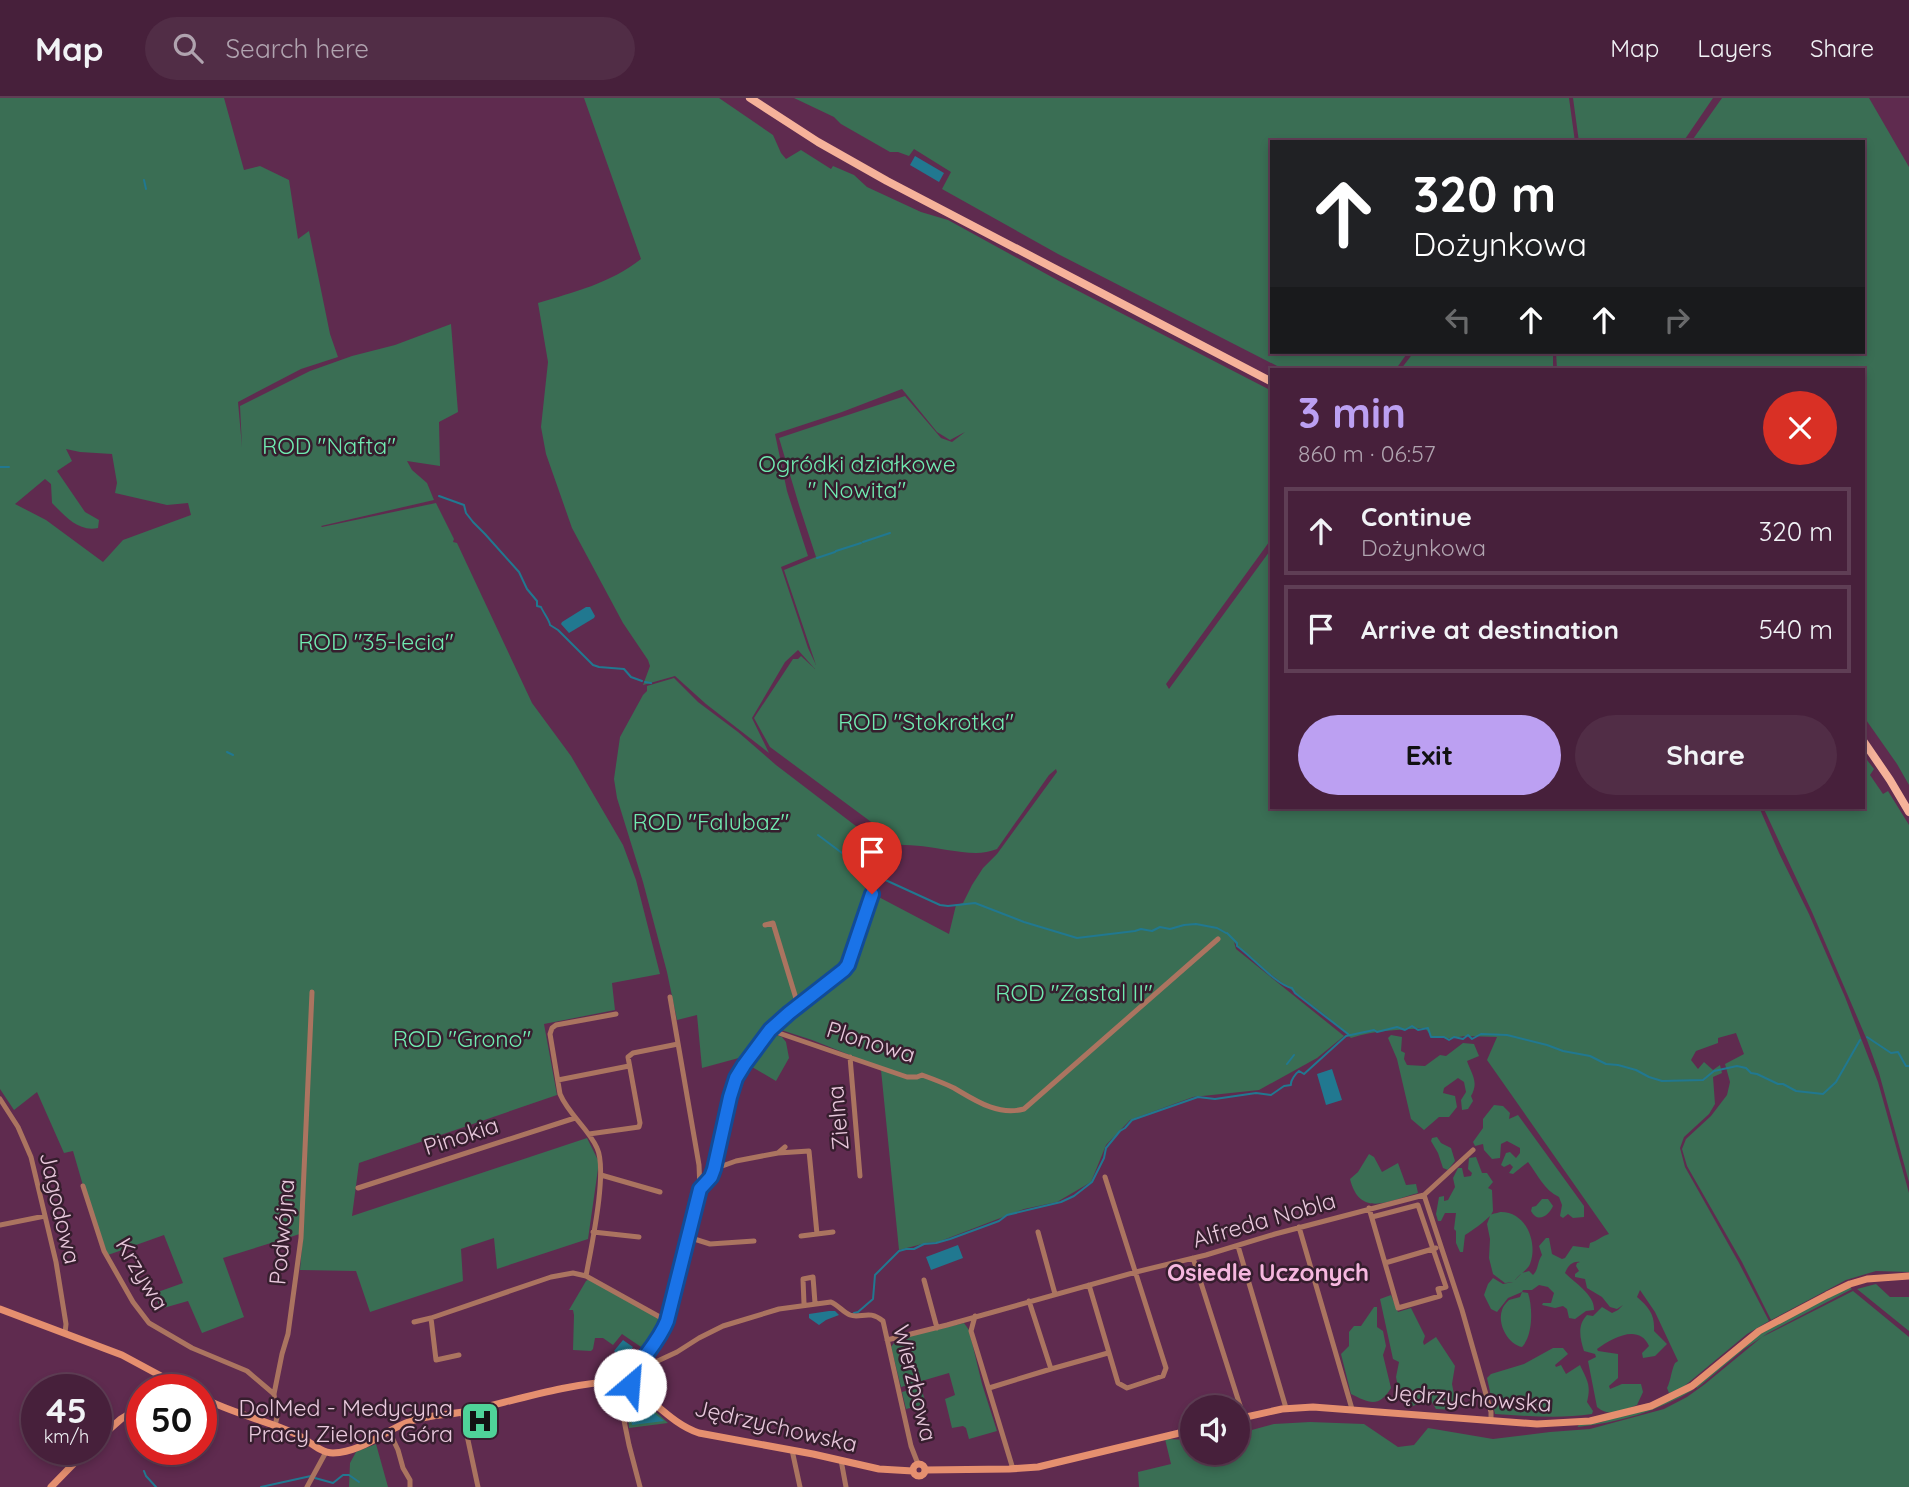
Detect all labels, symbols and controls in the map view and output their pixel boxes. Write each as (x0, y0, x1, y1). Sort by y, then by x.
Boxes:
search box (145, 17, 635, 80)
text: Map (35, 28, 103, 69)
icon: search (169, 29, 207, 67)
text: Search here (225, 32, 369, 65)
text: Map (1610, 33, 1659, 63)
text: Layers (1697, 33, 1772, 63)
text: Share (1810, 33, 1874, 63)
text: 320 m (1413, 163, 1556, 224)
icon: ahead (1298, 168, 1389, 259)
text: Dożynkowa (1413, 224, 1587, 264)
icon: left (1439, 301, 1477, 339)
icon: ahead (1512, 301, 1550, 339)
icon: ahead (1585, 301, 1623, 339)
icon: right (1658, 301, 1696, 339)
text: 3 min (1298, 386, 1406, 439)
button: close (1763, 391, 1837, 465)
park label: ROD "Nafta" (262, 431, 396, 460)
text: 860 m · 06:57 (1298, 439, 1435, 468)
park label: Ogródki działkowe " Nowita" (758, 449, 956, 504)
text: Continue (1361, 500, 1472, 533)
icon: ahead (1302, 512, 1340, 550)
text: 320 m (1759, 515, 1833, 548)
text: Dożynkowa (1361, 533, 1486, 562)
icon: arrive (1302, 610, 1340, 648)
text: Arrive at destination (1361, 613, 1619, 646)
text: 540 m (1759, 613, 1833, 646)
park label: ROD "35-lecia" (298, 627, 454, 656)
park label: ROD "Stokrotka" (838, 707, 1014, 736)
button: Exit (1298, 715, 1561, 795)
button: Share (1575, 715, 1837, 795)
park label: ROD "Falubaz" (633, 807, 789, 836)
pin (842, 822, 902, 894)
icon: arrive (853, 833, 891, 871)
park label: ROD "Zastal II" (995, 978, 1153, 1007)
street label: Plonowa (823, 1014, 919, 1069)
park label: ROD "Grono" (393, 1024, 531, 1053)
street label: Zielna (820, 1084, 855, 1152)
street label: Pinokia (420, 1110, 502, 1161)
street label: Jagodowa (34, 1149, 87, 1267)
street label: Podwójna (262, 1178, 301, 1286)
street label: Alfreda Nobla (1189, 1185, 1339, 1254)
street label: Krzywa (109, 1232, 175, 1315)
district label: Osiedle Uczonych (1167, 1257, 1369, 1287)
street label: Wierzbowa (887, 1322, 944, 1444)
position arrow (593, 1348, 667, 1422)
speed limit sign: 50 (126, 1374, 217, 1465)
street label: Jędrzychowska (1385, 1377, 1553, 1418)
text: 45 (46, 1388, 87, 1432)
place label: DolMed - Medycyna Pracy Zielona Góra (239, 1393, 453, 1448)
street label: Jędrzychowska (692, 1393, 860, 1458)
map controls (1180, 1395, 1250, 1465)
button: sound (1180, 1395, 1250, 1465)
hospital icon: DolMed - Medycyna Pracy Zielona Góra (459, 1400, 501, 1442)
text: km/h (44, 1425, 89, 1448)

